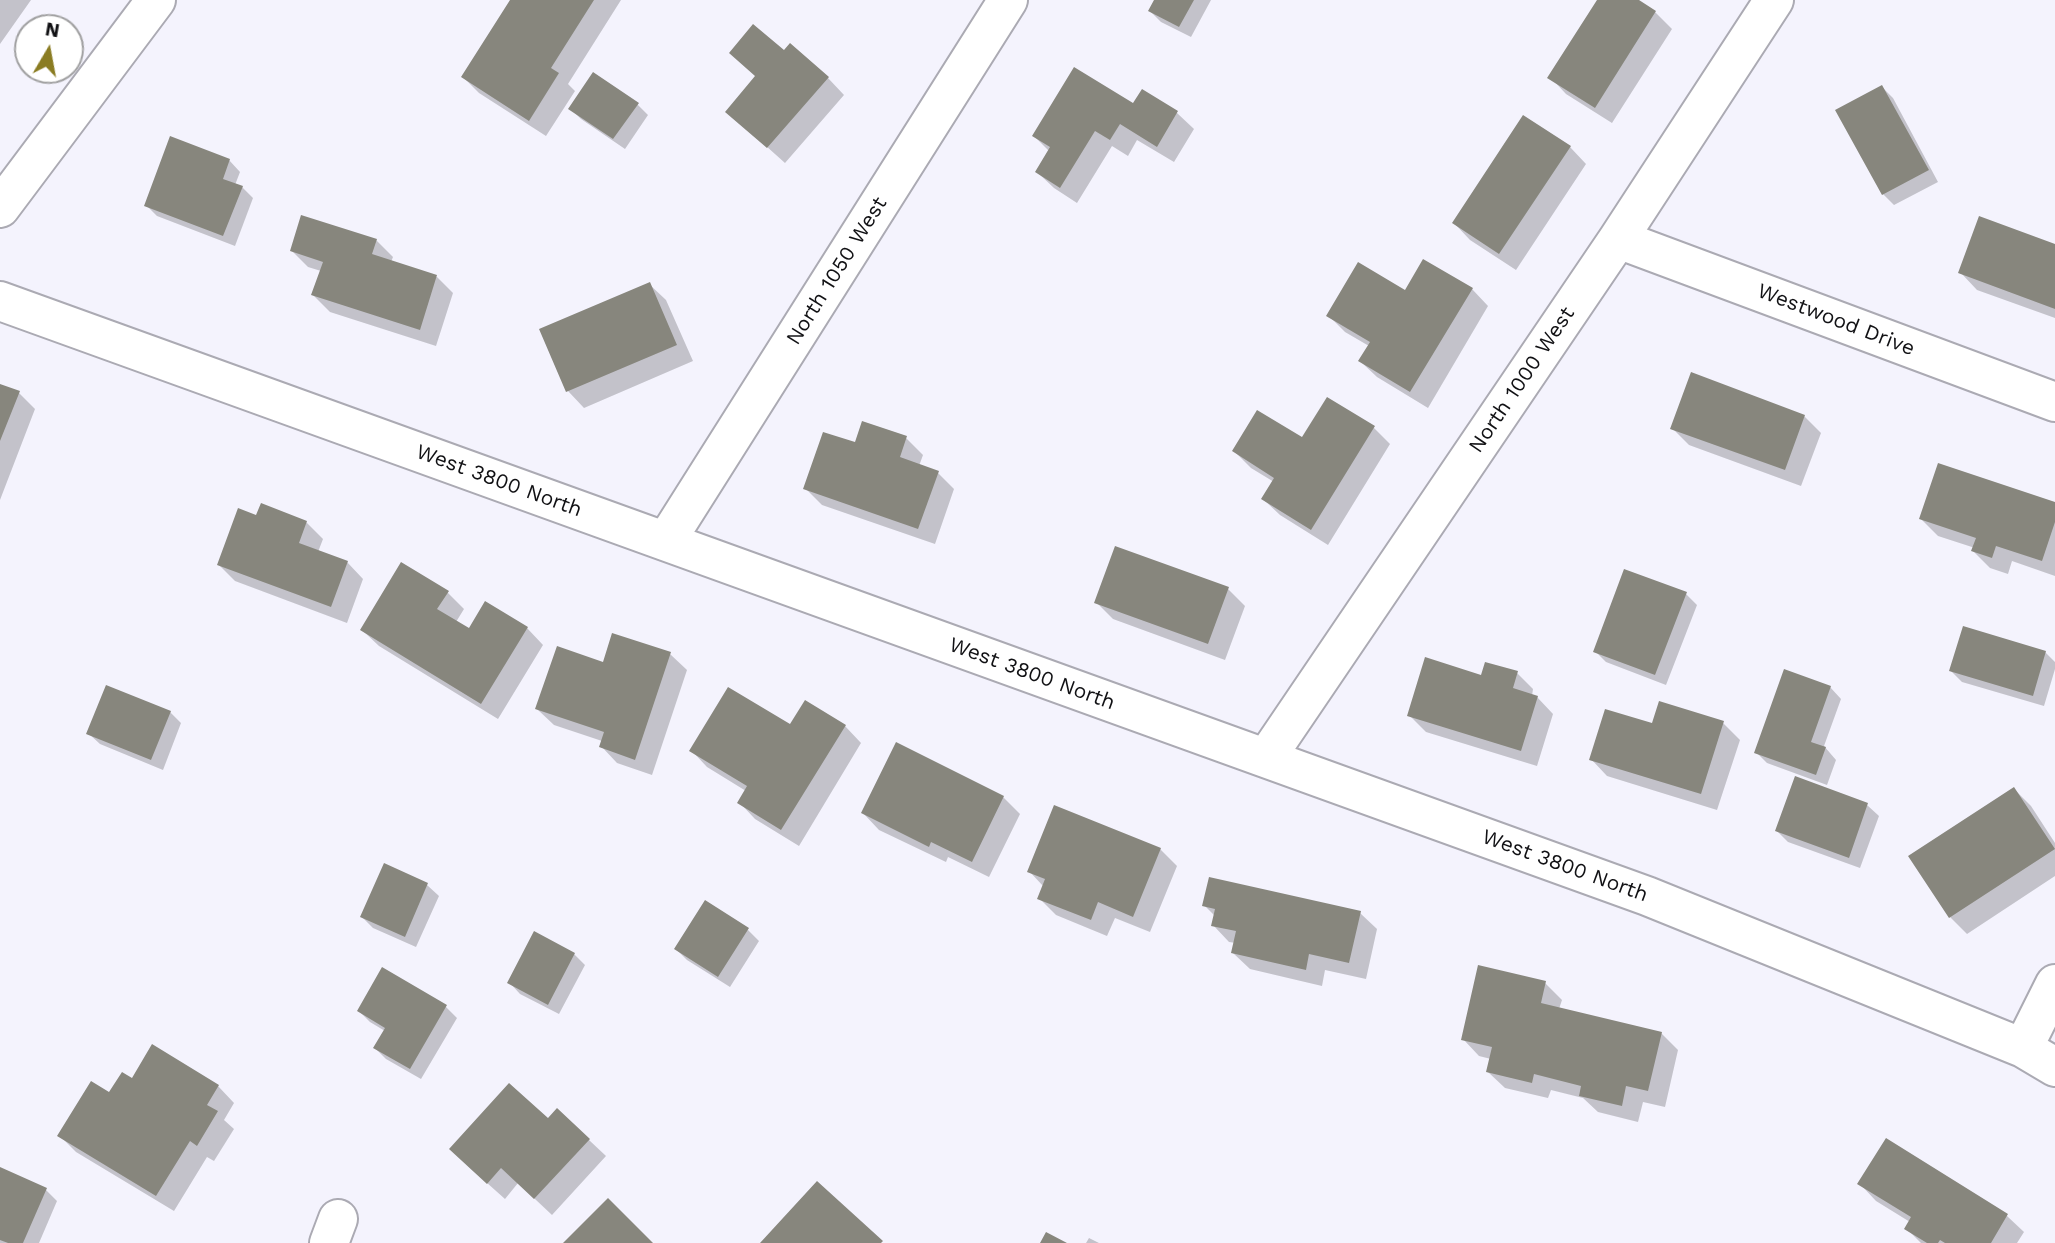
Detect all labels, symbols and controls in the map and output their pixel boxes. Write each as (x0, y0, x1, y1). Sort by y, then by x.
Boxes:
north arrow (14, 14, 84, 84)
text: N (43, 17, 61, 42)
street label: North 1050 West (781, 192, 893, 350)
street label: Westwood Drive (1754, 278, 1918, 362)
street label: North 1000 West (1464, 302, 1580, 458)
street label: West 3800 North (413, 439, 585, 523)
street label: West 3800 North (946, 632, 1118, 716)
street label: West 3800 North (1479, 824, 1651, 908)

